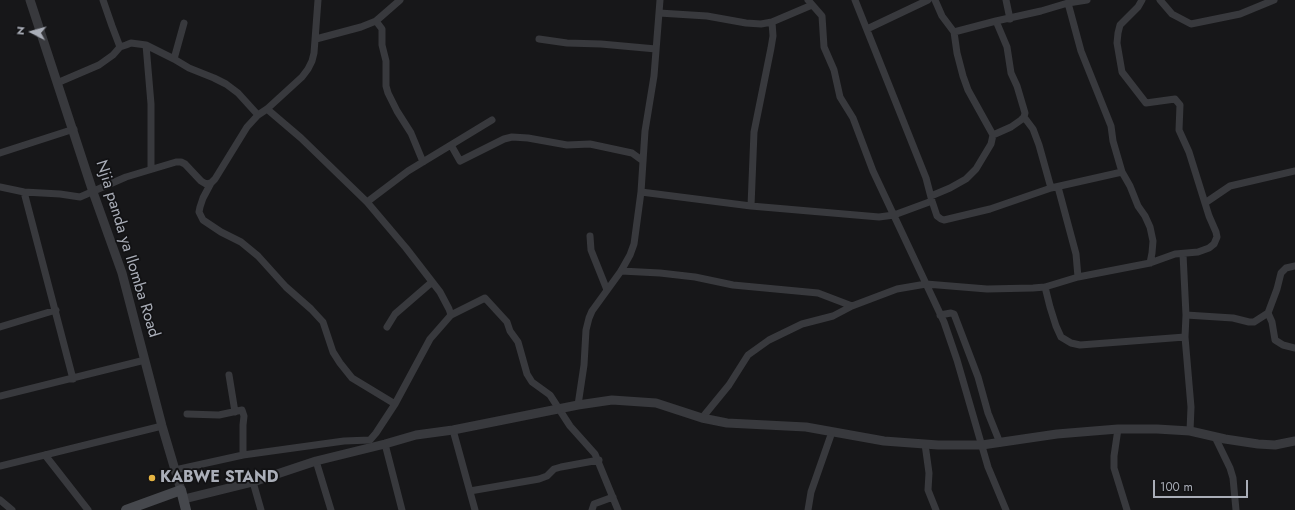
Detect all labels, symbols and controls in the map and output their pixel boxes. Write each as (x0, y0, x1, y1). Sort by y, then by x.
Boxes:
north arrow (12, 12, 52, 52)
text: N (12, 26, 28, 36)
street label: Njia panda ya Ilomba Road (91, 158, 163, 340)
place label: KABWE STAND (160, 468, 278, 488)
scale bar (1155, 472, 1250, 498)
marker: KABWE STAND (147, 473, 157, 483)
text: 100 m (1160, 478, 1193, 496)

